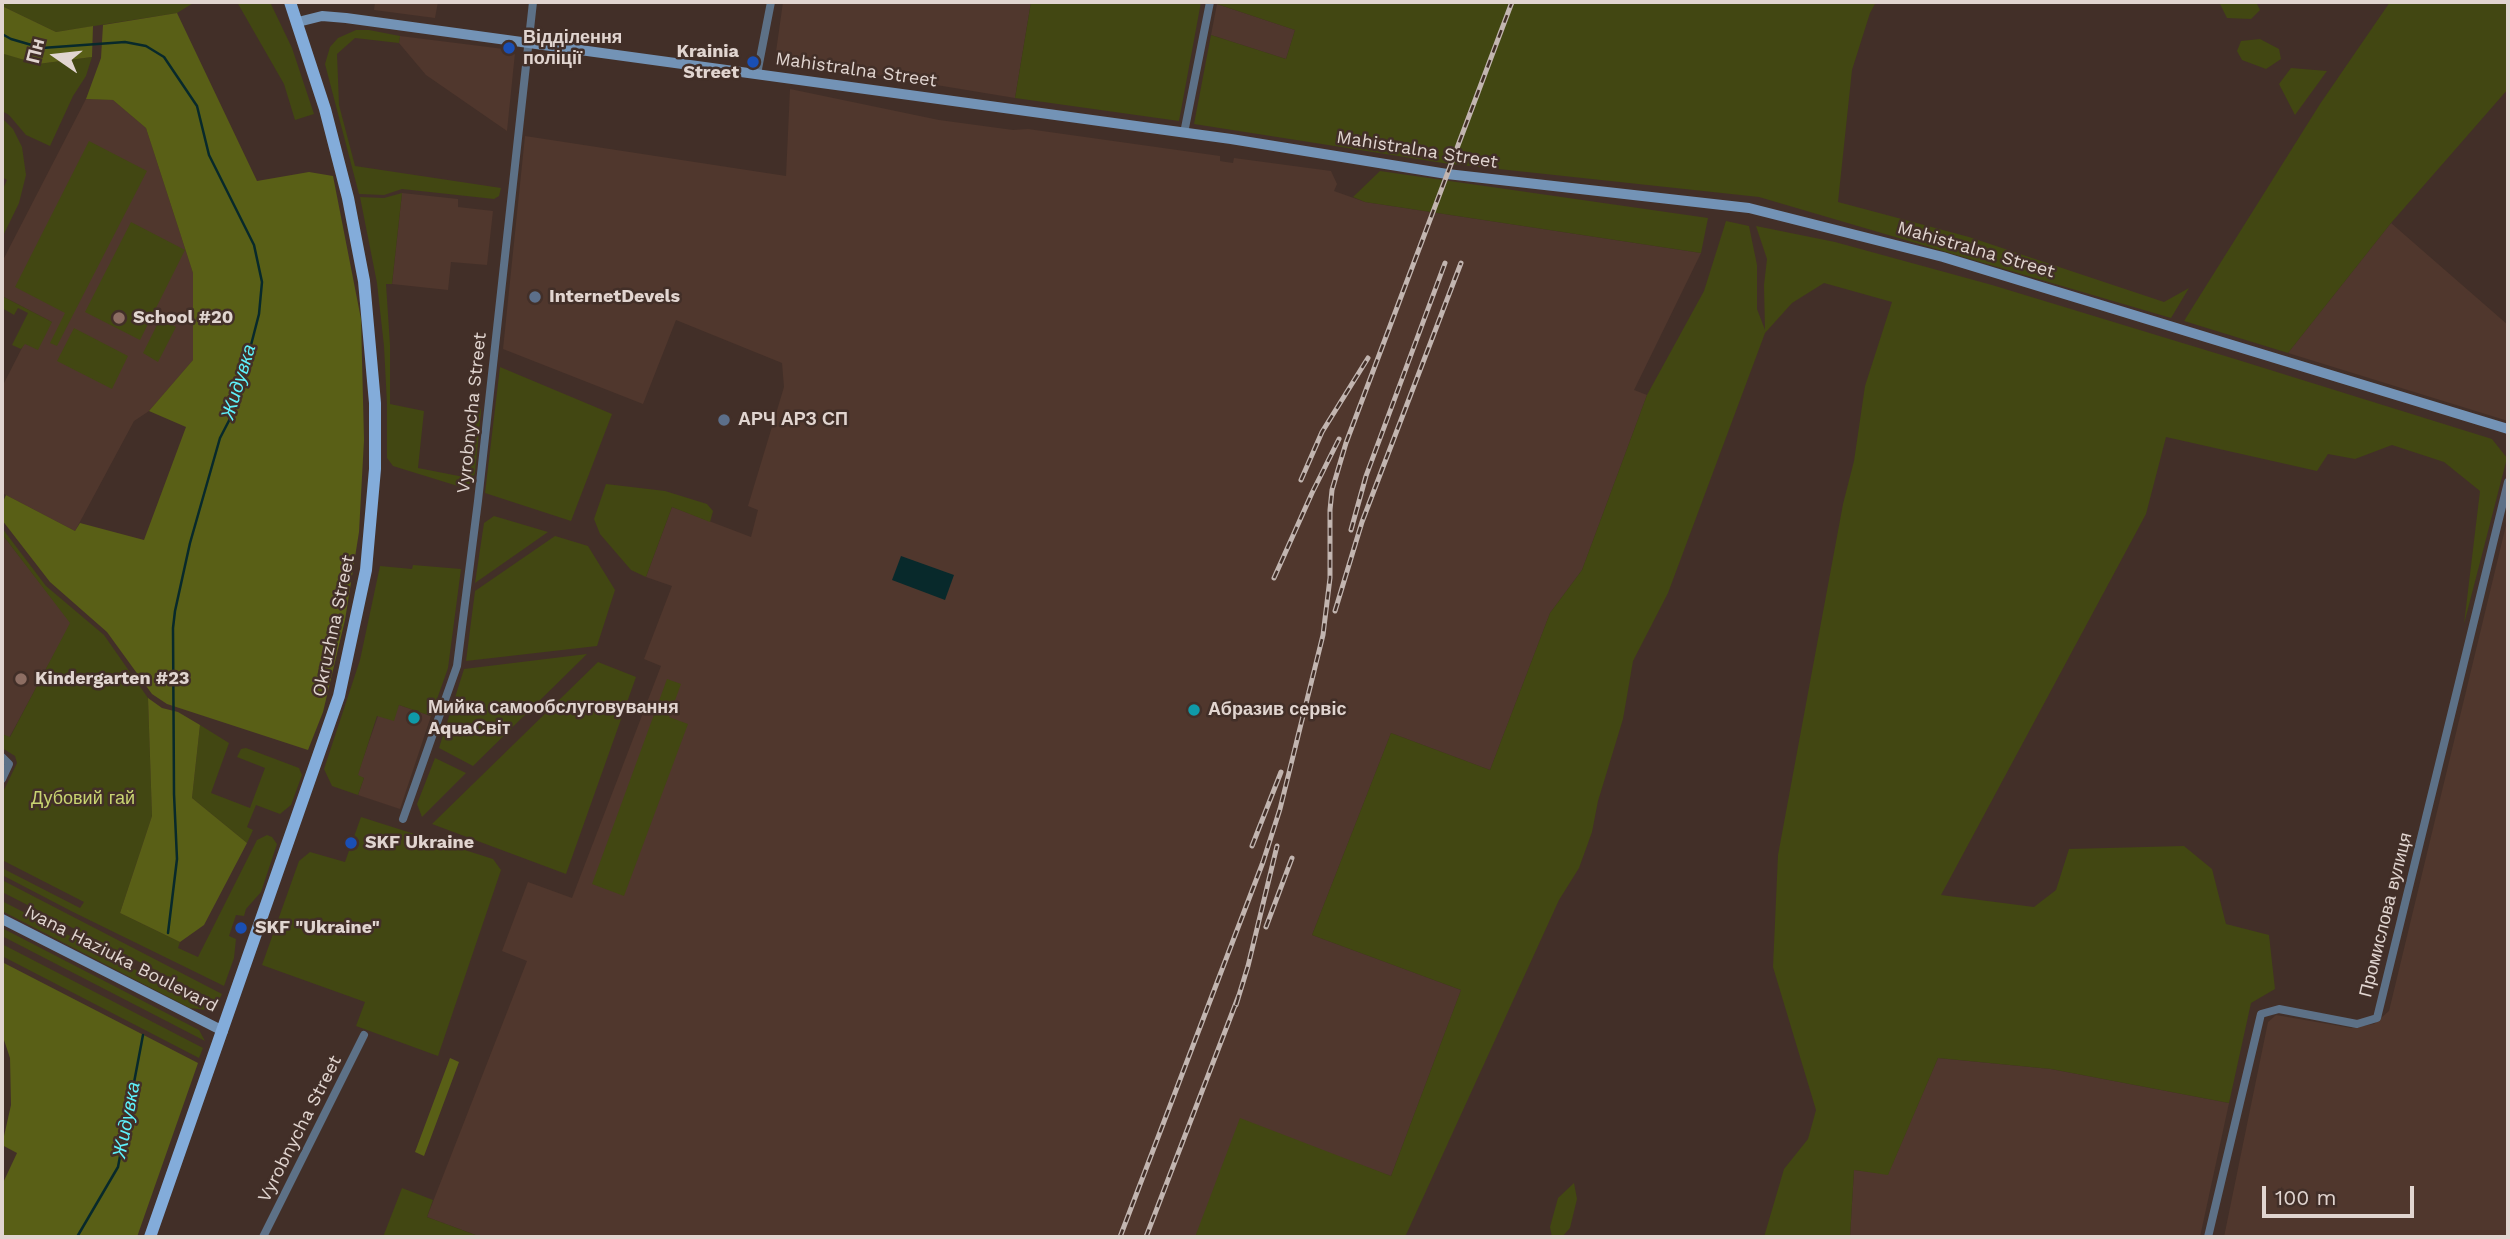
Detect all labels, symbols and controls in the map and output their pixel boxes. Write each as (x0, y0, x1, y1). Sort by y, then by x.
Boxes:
north arrow (21, 21, 91, 91)
place label: Відділення поліції (523, 27, 622, 70)
text: Пн (21, 36, 49, 66)
marker: Відділення поліції (501, 40, 517, 56)
place label: Krainia Street (676, 41, 739, 84)
street label: Mahistralna Street (774, 48, 938, 92)
marker: Krainia Street (745, 54, 761, 70)
street label: Mahistralna Street (1335, 127, 1499, 173)
street label: Mahistralna Street (1895, 217, 2057, 283)
place label: InternetDevels (549, 286, 680, 308)
marker: InternetDevels (527, 289, 543, 305)
place label: School #20 (133, 307, 233, 329)
marker: School #20 (111, 310, 127, 326)
street label: Vyrobnycha Street (453, 331, 491, 495)
water label: Жидувка (217, 342, 261, 422)
place label: АРЧ АРЗ СП (738, 409, 848, 431)
marker: АРЧ АРЗ СП (716, 412, 732, 428)
street label: Okruzhna Street (308, 553, 360, 699)
place label: Kindergarten #23 (35, 668, 190, 690)
marker: Kindergarten #23 (13, 671, 29, 687)
place label: Мийка самообслуговування AquaСвіт (428, 697, 679, 740)
place label: Абразив сервіс (1208, 699, 1346, 721)
marker: Абразив сервіс (1186, 702, 1202, 718)
marker: Мийка самообслуговування AquaСвіт (406, 710, 422, 726)
park label: Дубовий гай (31, 788, 135, 810)
street label: Промислова вулиця (2355, 830, 2417, 1000)
place label: SKF Ukraine (365, 832, 474, 854)
marker: SKF Ukraine (343, 835, 359, 851)
street label: Ivana Haziuka Boulevard (21, 901, 221, 1017)
place label: SKF "Ukraine" (255, 917, 380, 939)
marker: SKF "Ukraine" (233, 920, 249, 936)
street label: Vyrobnycha Street (254, 1052, 346, 1206)
water label: Жидувка (108, 1080, 146, 1160)
scale bar (2265, 1172, 2417, 1216)
text: 100 m (2275, 1185, 2337, 1210)

